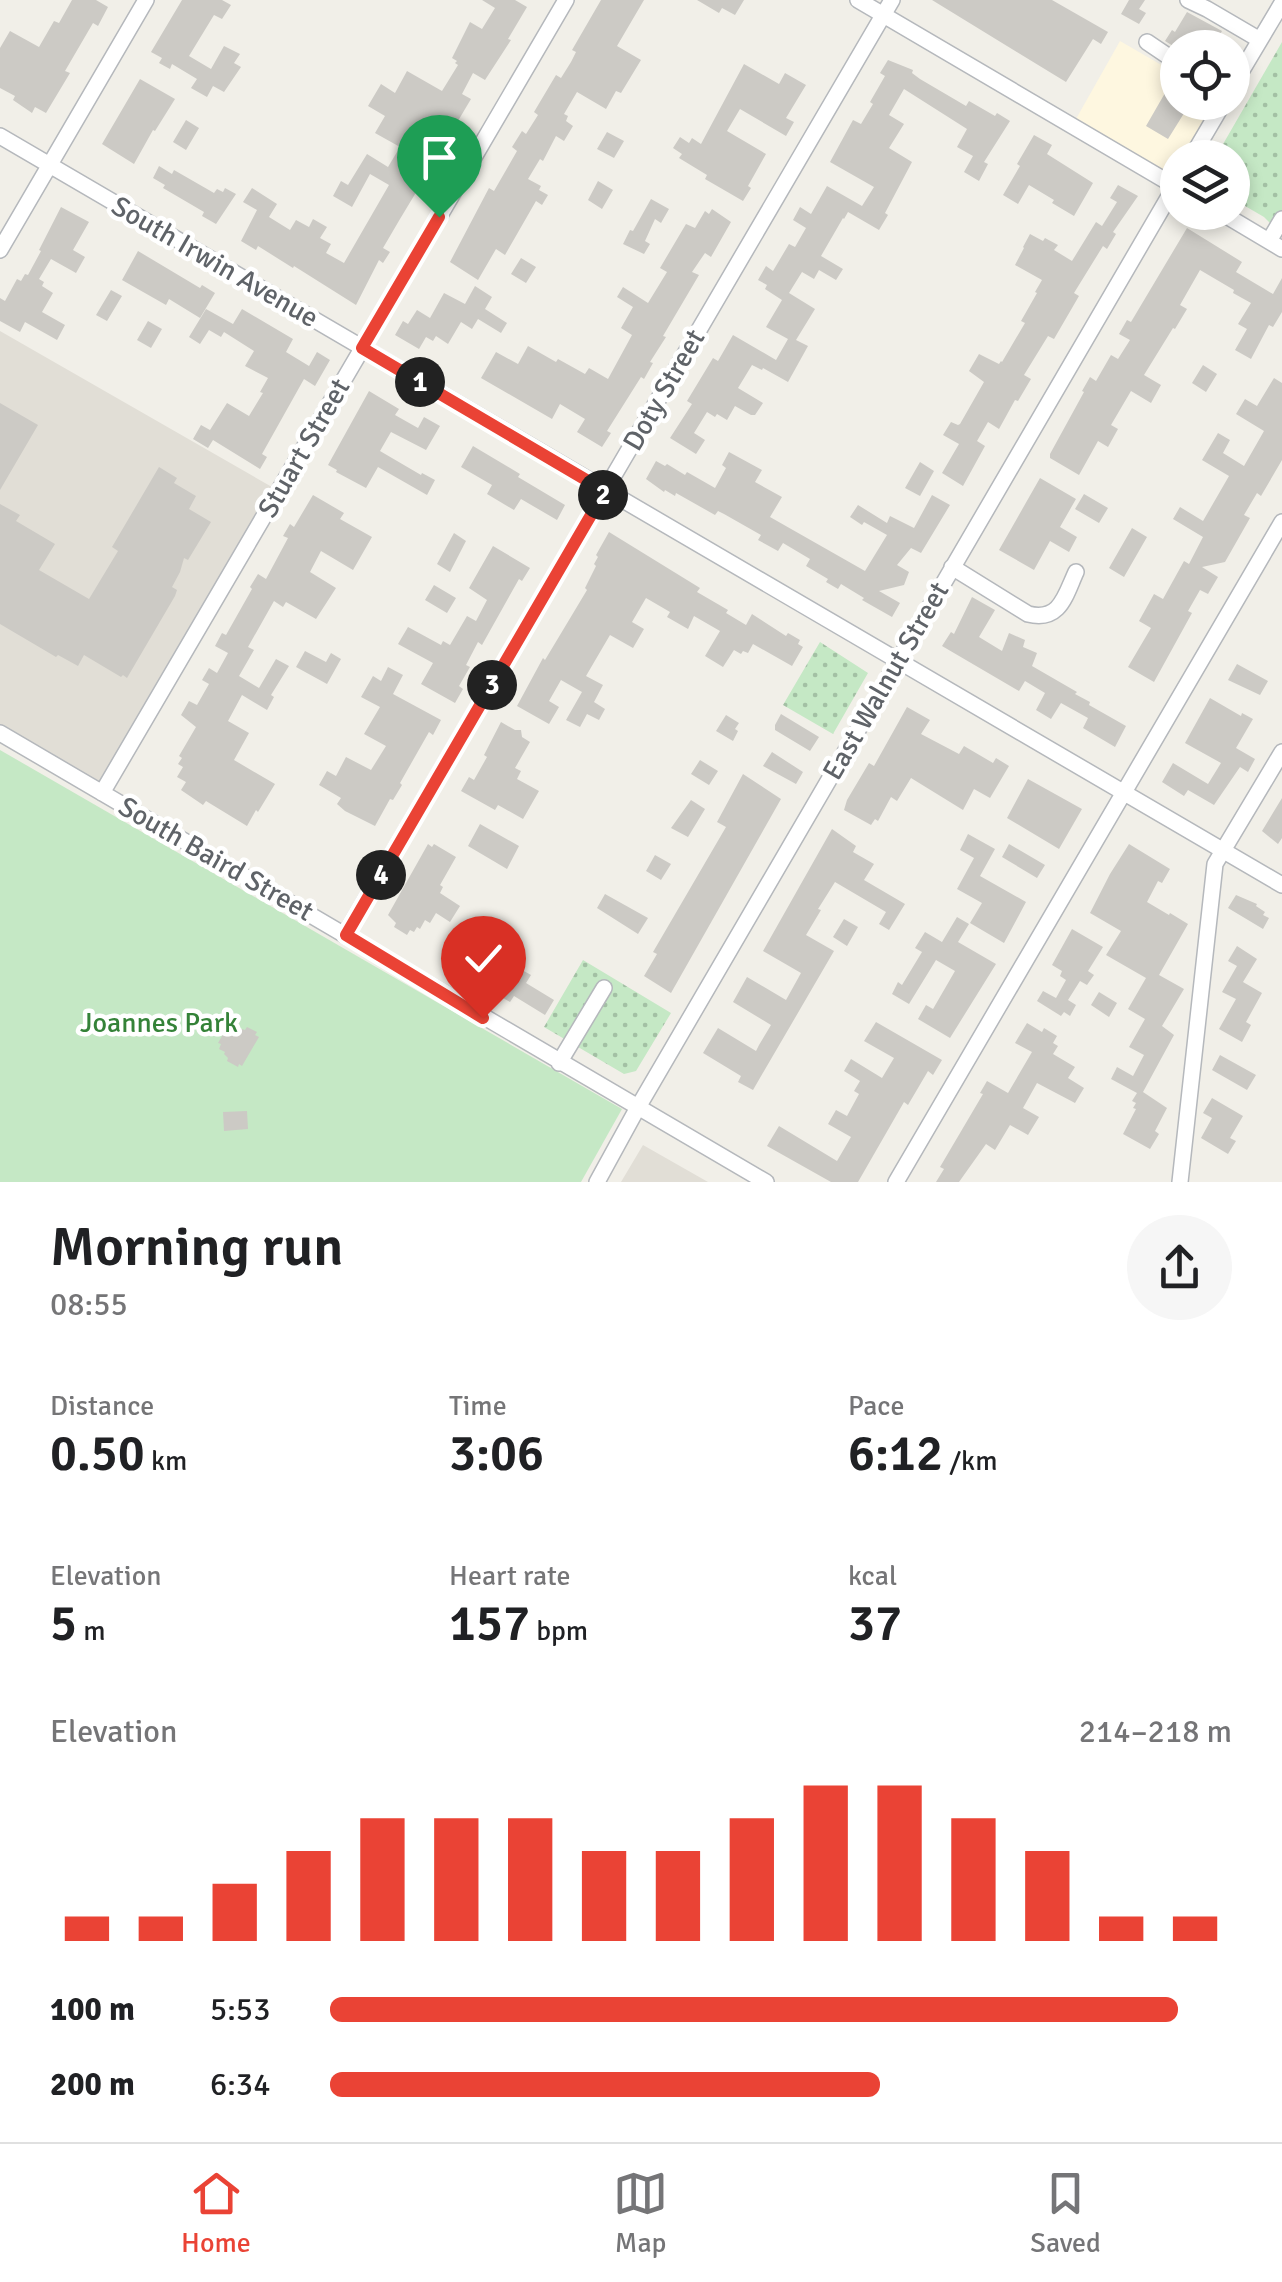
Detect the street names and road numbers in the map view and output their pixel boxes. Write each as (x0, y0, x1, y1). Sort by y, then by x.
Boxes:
street label: South Irwin Avenue (106, 189, 324, 335)
street label: Doty Street (616, 323, 712, 457)
street label: Stuart Street (251, 372, 357, 523)
street label: East Walnut Street (816, 576, 957, 786)
street label: South Baird Street (112, 789, 320, 929)

